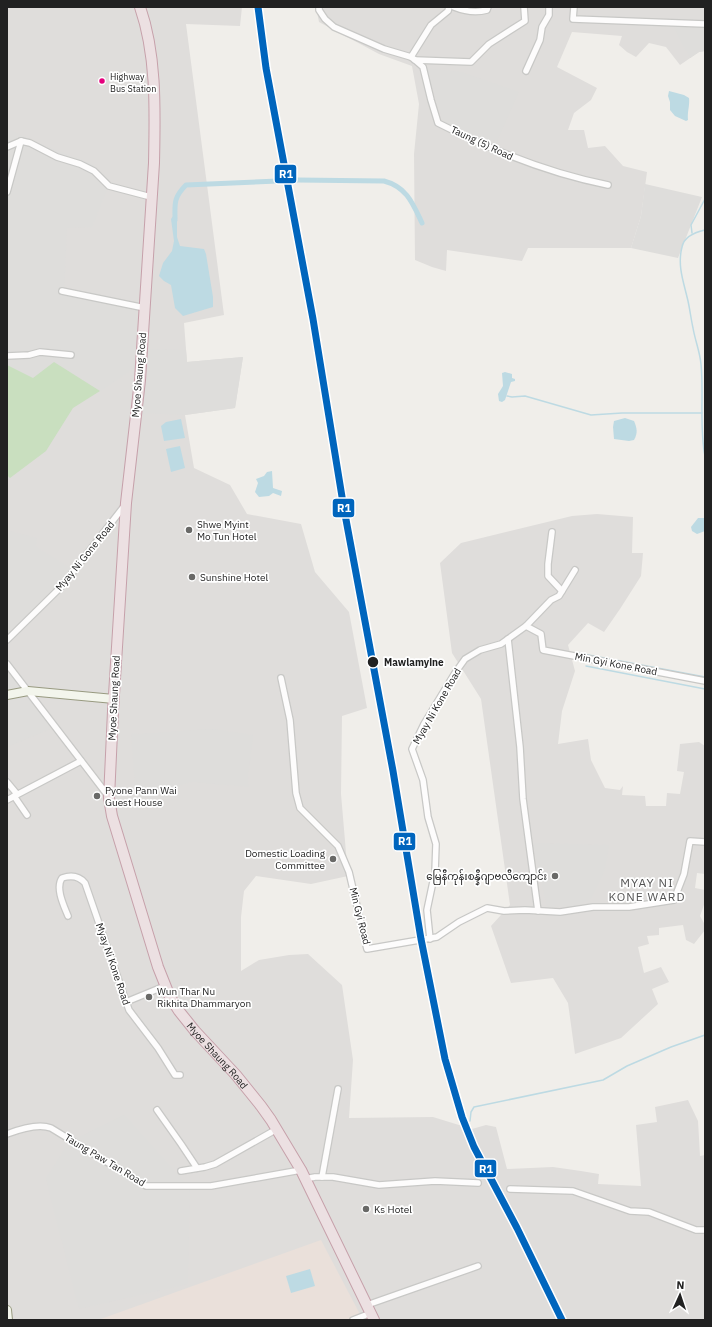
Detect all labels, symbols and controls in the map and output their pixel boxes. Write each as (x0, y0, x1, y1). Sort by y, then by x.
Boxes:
place label: Highway Bus Station (110, 71, 156, 94)
marker: Highway Bus Station (97, 76, 107, 86)
street label: Taung (5) Road (449, 123, 515, 163)
line badge: R1 (274, 164, 297, 184)
text: R1 (279, 167, 293, 181)
street label: Myoe Shaung Road (129, 332, 149, 418)
line badge: R1 (332, 498, 355, 518)
text: R1 (337, 501, 351, 515)
street label: Myay Ni Gone Road (53, 518, 117, 594)
place label: Shwe Myint Mo Tun Hotel (197, 518, 257, 543)
marker: Shwe Myint Mo Tun Hotel (184, 525, 194, 535)
place label: Sunshine Hotel (200, 571, 268, 584)
marker: Sunshine Hotel (187, 572, 197, 582)
street label: Min Gyi Kone Road (574, 650, 658, 678)
street label: Myoe Shaung Road (105, 655, 123, 741)
marker: Mawlamyine (366, 655, 380, 669)
place label: Mawlamyine (384, 656, 444, 669)
street label: Myay Ni Kone Road (410, 666, 464, 746)
place label: Pyone Pann Wai Guest House (105, 784, 177, 809)
marker: Pyone Pann Wai Guest House (92, 791, 102, 801)
line badge: R1 (393, 832, 416, 851)
text: R1 (398, 834, 412, 848)
place label: Domestic Loading Committee (245, 847, 326, 872)
marker: Domestic Loading Committee (328, 854, 338, 864)
place label: မြေနီကုန်းစန္နီဂျာဗလီကျောင်း (426, 869, 547, 886)
marker: မြေနီကုန်းစန္နီဂျာဗလီကျောင်း (550, 871, 560, 881)
district label: MYAY NI KONE WARD (608, 875, 686, 904)
street label: Min Gyi Road (347, 886, 373, 946)
street label: Myay Ni Kone Road (93, 921, 133, 1007)
place label: Wun Thar Nu Rikhita Dhammaryon (157, 985, 251, 1010)
marker: Wun Thar Nu Rikhita Dhammaryon (144, 992, 154, 1002)
street label: Myoe Shaung Road (184, 1019, 251, 1091)
street label: Taung Paw Tan Road (62, 1131, 148, 1189)
line badge: R1 (474, 1159, 497, 1178)
text: R1 (479, 1162, 493, 1176)
place label: Ks Hotel (374, 1203, 412, 1216)
marker: Ks Hotel (361, 1204, 371, 1214)
north arrow (660, 1275, 700, 1315)
text: N (676, 1278, 685, 1292)

